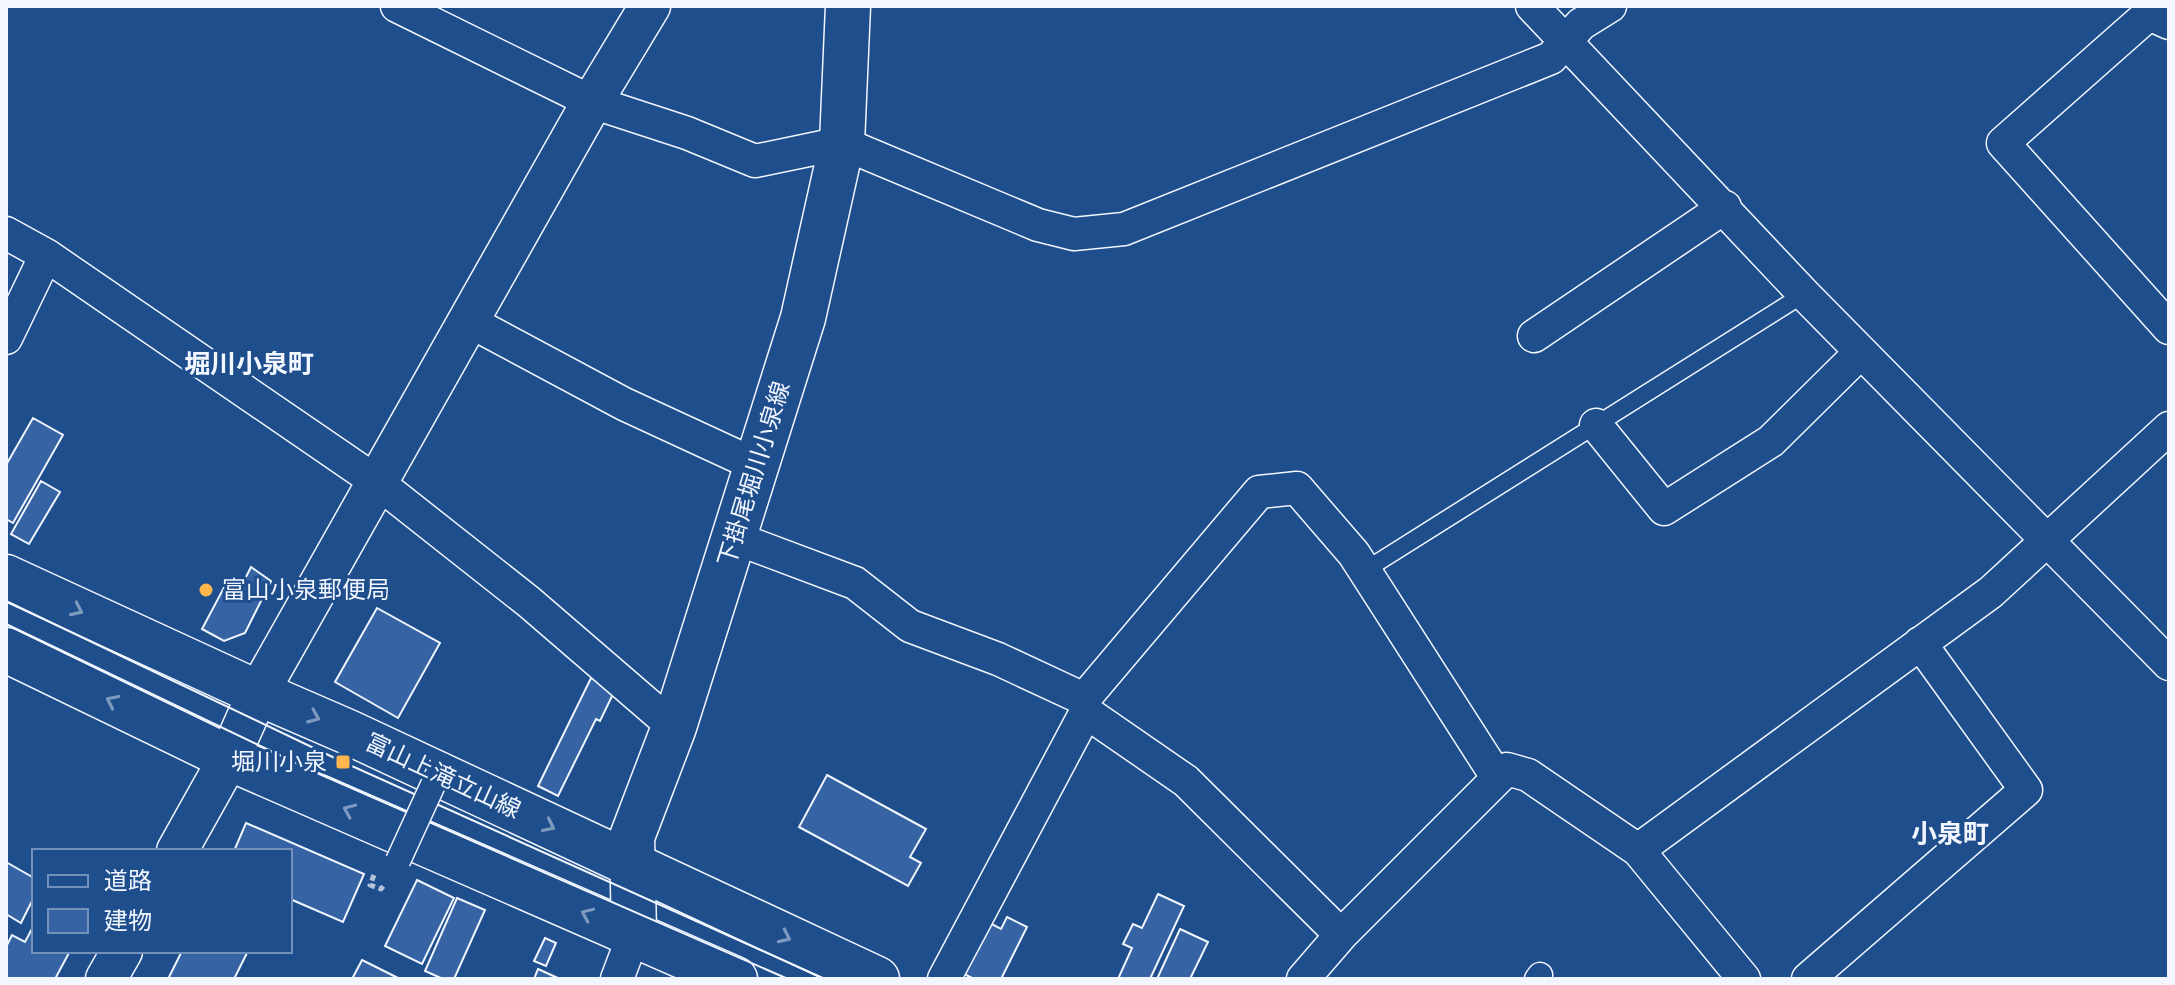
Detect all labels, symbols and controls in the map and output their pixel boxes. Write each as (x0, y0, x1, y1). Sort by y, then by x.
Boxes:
district label: 堀川小泉町 (184, 349, 314, 380)
street label: 下掛尾堀川小泉線 (713, 378, 795, 570)
place label: 富山小泉郵便局 (222, 576, 390, 604)
marker: 富山小泉郵便局 (197, 581, 215, 599)
one-way arrow (69, 600, 83, 616)
one-way arrow (106, 695, 121, 711)
one-way arrow (306, 707, 320, 724)
street label: 富山上滝立山線 (361, 728, 525, 824)
place label: 堀川小泉 (231, 748, 327, 776)
marker: 堀川小泉 (334, 753, 352, 771)
one-way arrow (342, 803, 357, 819)
one-way arrow (541, 817, 556, 832)
district label: 小泉町 (1911, 819, 1989, 850)
legend (32, 849, 292, 953)
text: 道路 (104, 867, 152, 895)
text: 建物 (104, 907, 152, 935)
one-way arrow (581, 907, 595, 923)
one-way arrow (777, 927, 791, 943)

